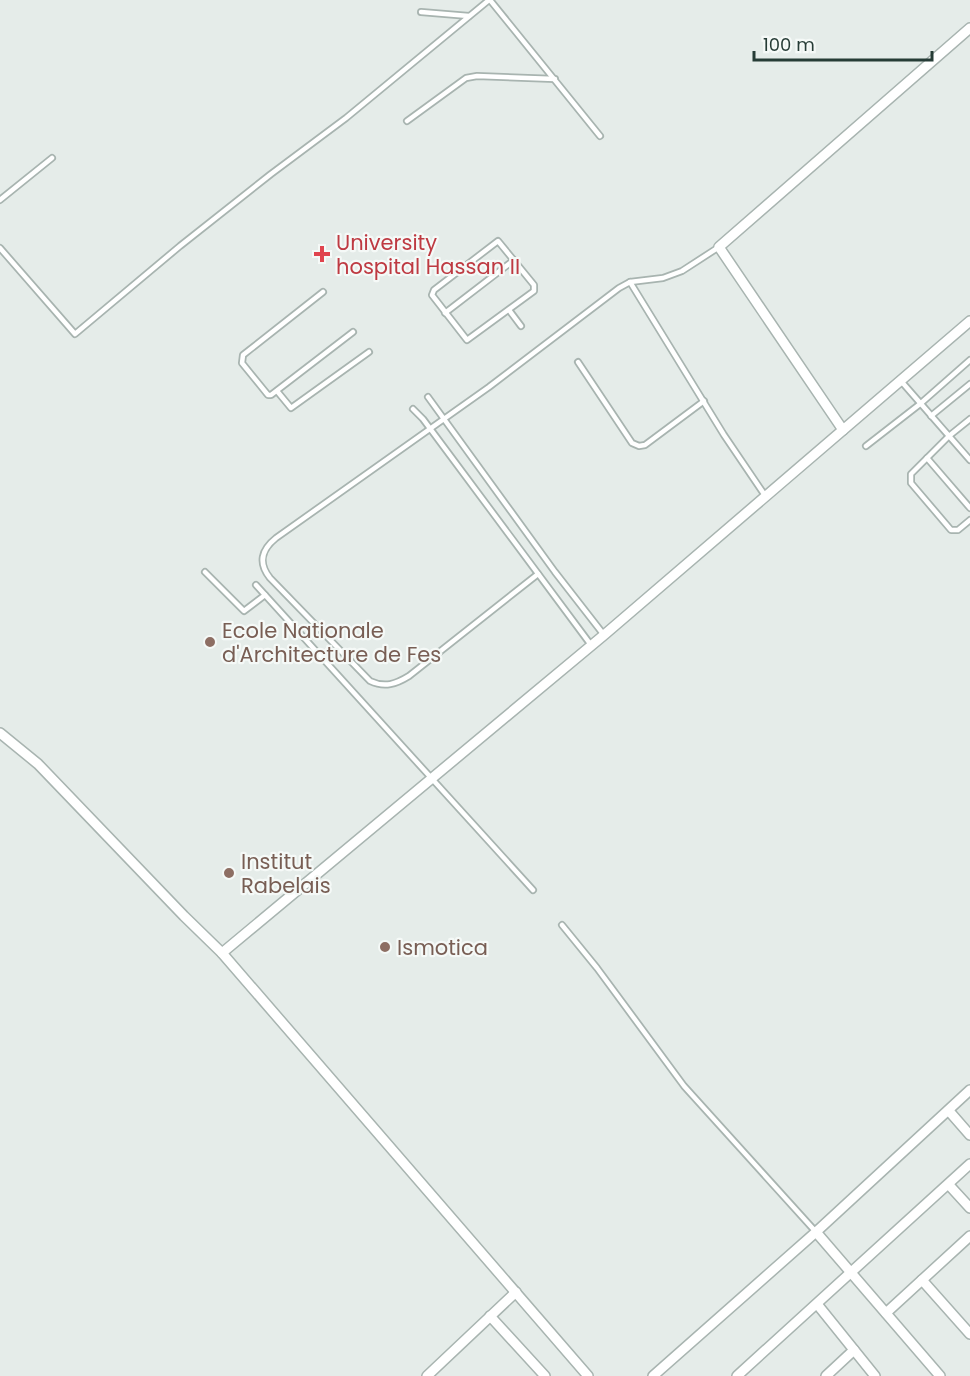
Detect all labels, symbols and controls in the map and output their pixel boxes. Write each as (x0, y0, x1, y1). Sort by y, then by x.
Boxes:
scale bar (754, 24, 932, 62)
text: 100 m (763, 32, 815, 57)
place label: University hospital Hassan II (336, 228, 520, 281)
marker: University hospital Hassan II (313, 245, 331, 263)
place label: Ecole Nationale d'Architecture de Fes (222, 616, 441, 669)
marker: Ecole Nationale d'Architecture de Fes (203, 635, 217, 649)
place label: Institut Rabelais (241, 847, 331, 900)
marker: Institut Rabelais (222, 866, 236, 880)
place label: Ismotica (397, 933, 488, 962)
marker: Ismotica (378, 940, 392, 954)

